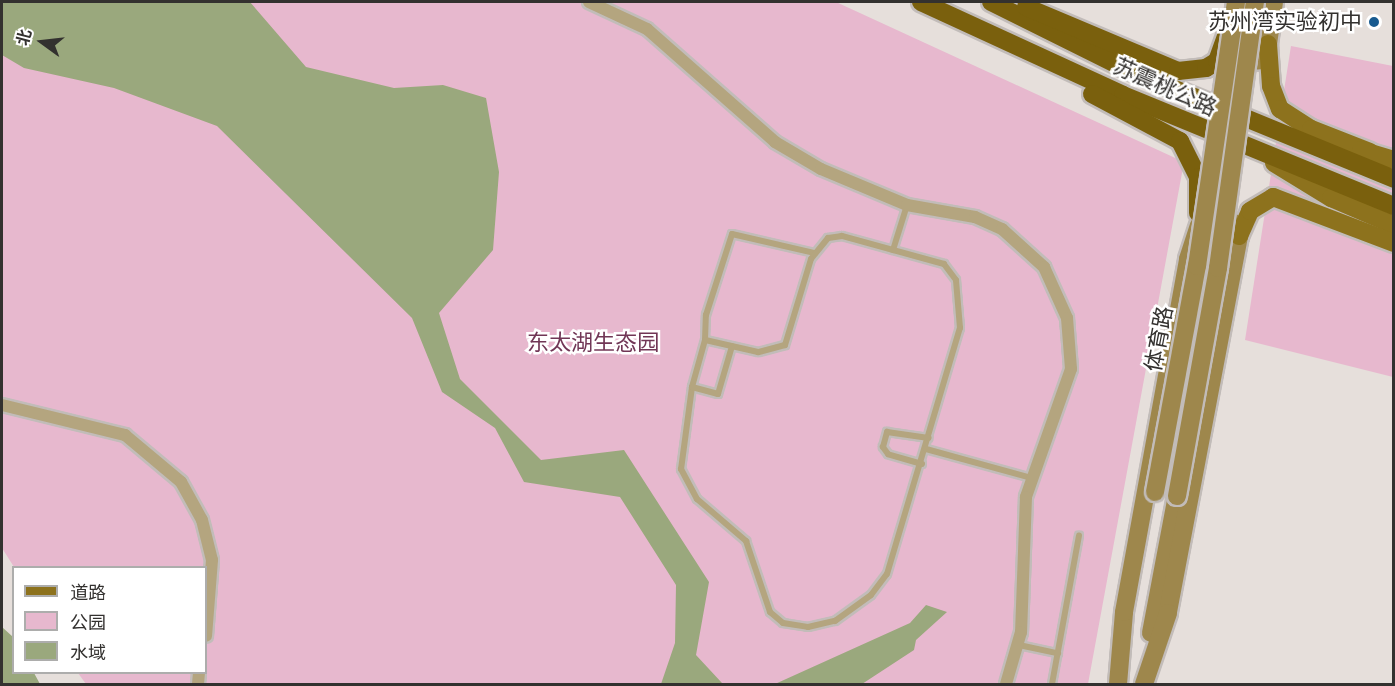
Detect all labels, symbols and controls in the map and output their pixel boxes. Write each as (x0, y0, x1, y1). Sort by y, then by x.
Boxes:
place label: 苏州湾实验初中 (1208, 9, 1362, 35)
north arrow (12, 12, 72, 72)
marker: 苏州湾实验初中 (1367, 15, 1381, 29)
text: 北 (13, 27, 36, 48)
street label: 苏震桃公路 (1109, 53, 1221, 121)
street label: 体育路 (1140, 304, 1178, 374)
park label: 东太湖生态园 (527, 330, 659, 356)
legend (12, 566, 207, 674)
text: 道路 (70, 582, 106, 604)
text: 公园 (70, 612, 106, 634)
text: 水域 (70, 642, 106, 664)

